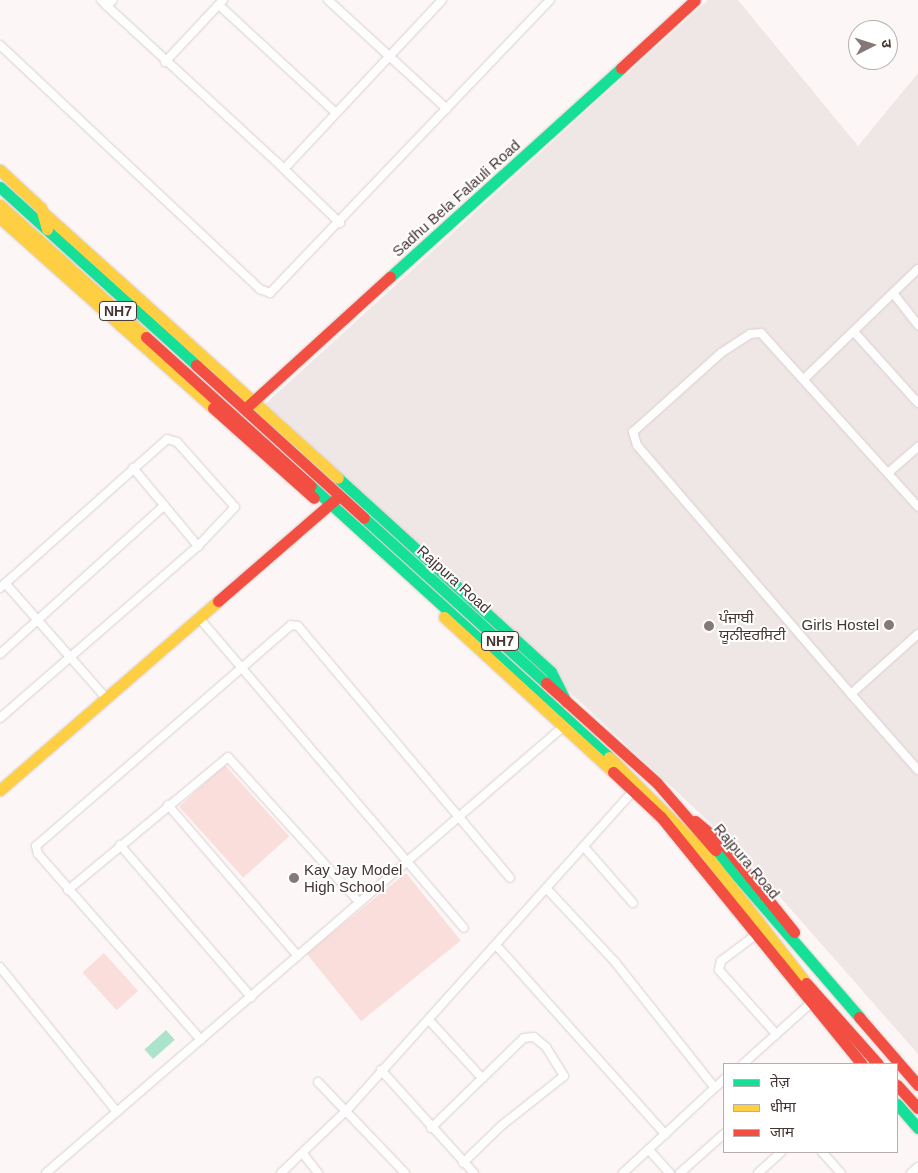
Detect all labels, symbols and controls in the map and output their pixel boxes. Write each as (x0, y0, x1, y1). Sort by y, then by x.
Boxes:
north arrow (848, 20, 898, 70)
text: उ (879, 39, 895, 49)
street label: Sadhu Bela Falauli Road (388, 136, 524, 260)
road number: NH7 (98, 300, 138, 322)
street label: Rajpura Road (414, 541, 494, 617)
place label: ਪੰਜਾਬੀ ਯੂਨੀਵਰਸਿਟੀ (719, 608, 786, 643)
place label: Girls Hostel (801, 616, 879, 634)
marker: Girls Hostel (883, 619, 895, 631)
marker: ਪੰਜਾਬੀ ਯੂਨੀਵਰਸਿਟੀ (703, 620, 715, 632)
road number: NH7 (480, 630, 520, 652)
street label: Rajpura Road (710, 820, 784, 902)
place label: Kay Jay Model High School (304, 860, 402, 895)
marker: Kay Jay Model High School (288, 872, 300, 884)
legend (723, 1063, 898, 1153)
text: तेज़ (770, 1073, 790, 1090)
text: धीमा (770, 1098, 796, 1115)
text: जाम (770, 1123, 794, 1140)

